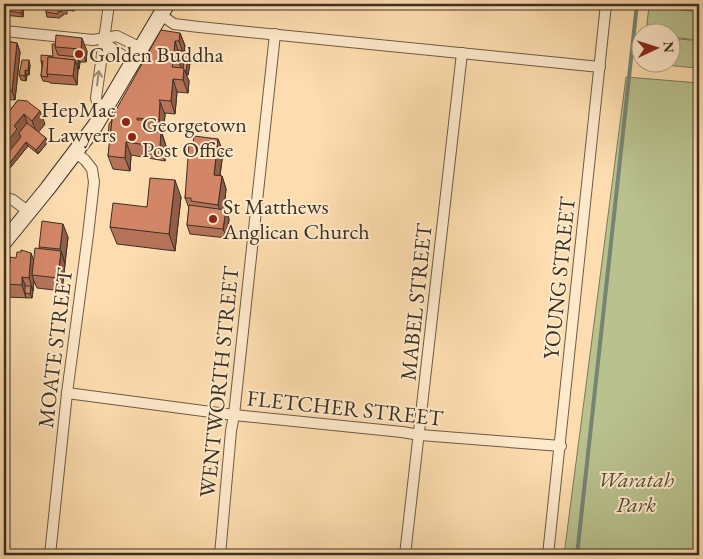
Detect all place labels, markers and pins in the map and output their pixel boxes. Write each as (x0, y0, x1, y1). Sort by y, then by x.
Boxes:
place label: Golden Buddha (89, 40, 224, 69)
marker: Golden Buddha (73, 48, 85, 60)
place label: HepMac Lawyers (41, 95, 116, 149)
place label: Georgetown Post Office (142, 110, 247, 164)
marker: HepMac Lawyers (120, 116, 132, 128)
marker: Georgetown Post Office (126, 131, 138, 143)
place label: St Matthews Anglican Church (222, 192, 370, 246)
marker: St Matthews Anglican Church (207, 213, 219, 225)

